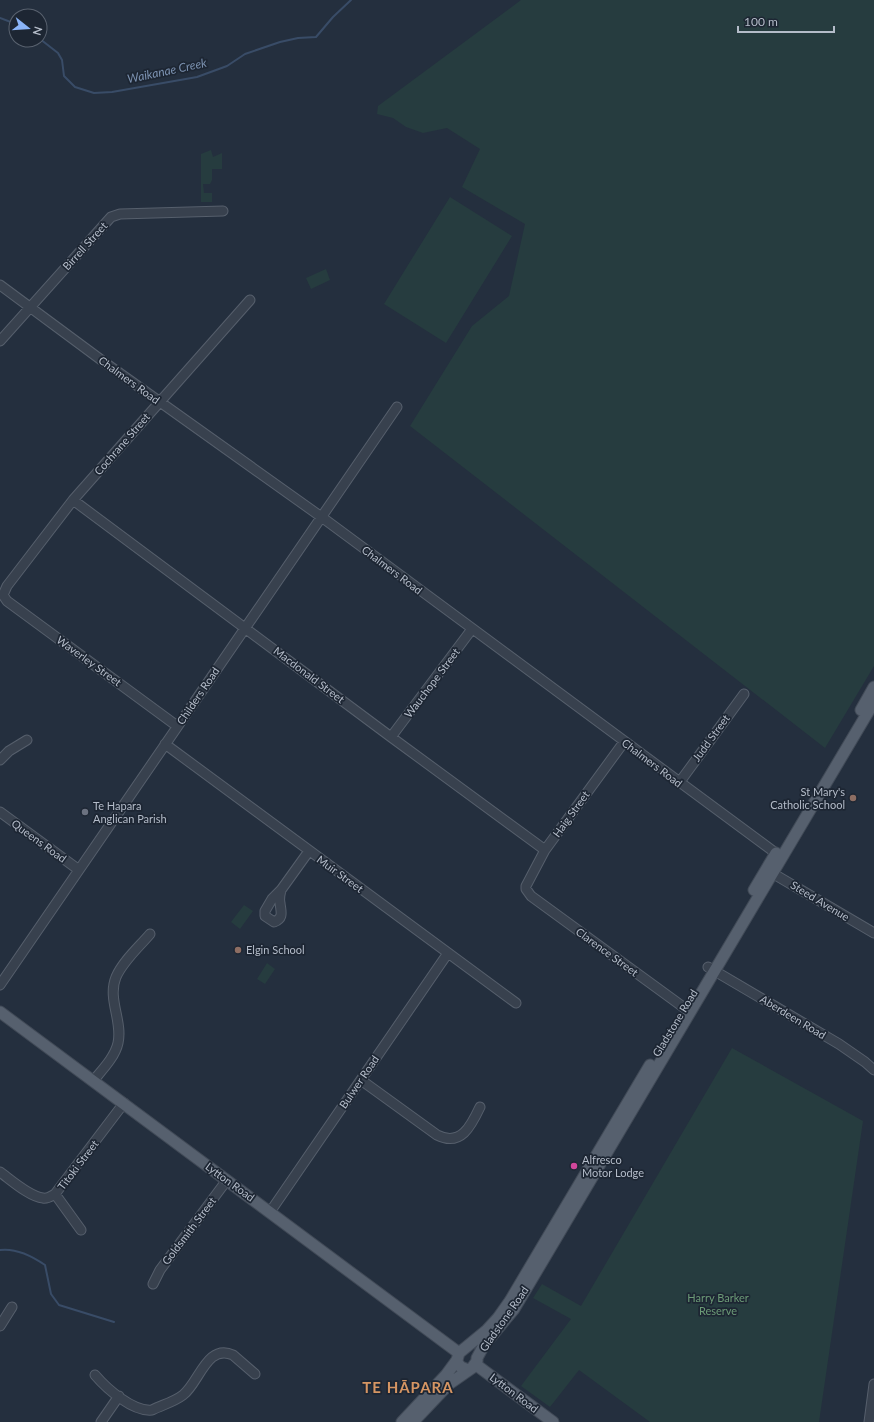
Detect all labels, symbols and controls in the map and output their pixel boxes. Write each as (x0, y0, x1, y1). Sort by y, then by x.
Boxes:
north arrow (8, 8, 48, 48)
scale bar (738, 8, 834, 34)
text: 100 m (744, 14, 778, 29)
text: N (31, 25, 45, 37)
water label: Waikanae Creek (126, 55, 208, 86)
street label: Birrell Street (60, 219, 110, 272)
street label: Chalmers Road (96, 353, 162, 406)
street label: Cochrane Street (91, 410, 152, 477)
street label: Chalmers Road (359, 543, 425, 597)
street label: Waverley Street (54, 633, 124, 688)
street label: Macdonald Street (271, 644, 347, 705)
street label: Wauchope Street (401, 645, 462, 720)
street label: Childers Road (174, 664, 222, 727)
street label: Judd Street (689, 712, 732, 764)
street label: Chalmers Road (619, 736, 685, 790)
place label: St Mary's Catholic School (770, 785, 845, 811)
street label: Haig Street (550, 788, 592, 839)
marker: St Mary's Catholic School (848, 793, 858, 803)
place label: Te Hapara Anglican Parish (93, 799, 167, 825)
marker: Te Hapara Anglican Parish (80, 807, 90, 817)
street label: Queens Road (9, 816, 69, 865)
street label: Muir Street (314, 852, 366, 895)
street label: Steed Avenue (789, 878, 852, 923)
street label: Clarence Street (574, 925, 641, 979)
place label: Elgin School (246, 943, 305, 956)
marker: Elgin School (233, 945, 243, 955)
street label: Gladstone Road (649, 987, 700, 1059)
street label: Aberdeen Road (758, 992, 828, 1041)
street label: Bulwer Road (336, 1053, 381, 1111)
street label: Titoki Street (55, 1137, 101, 1192)
place label: Alfresco Motor Lodge (582, 1153, 644, 1179)
street label: Lytton Road (203, 1159, 257, 1204)
marker: Alfresco Motor Lodge (569, 1161, 579, 1171)
street label: Goldsmith Street (159, 1194, 218, 1267)
street label: Gladstone Road (476, 1284, 531, 1354)
park label: Harry Barker Reserve (687, 1291, 749, 1317)
street label: Lytton Road (487, 1370, 541, 1415)
district label: TE HĀPARA (362, 1378, 454, 1396)

